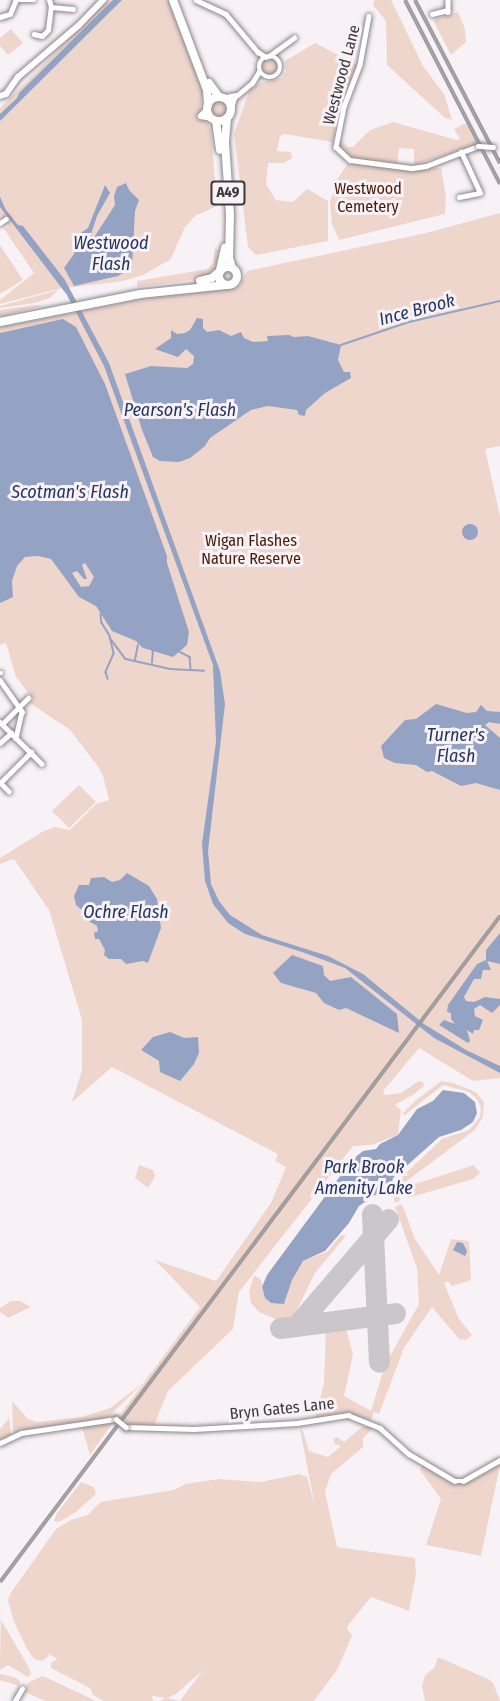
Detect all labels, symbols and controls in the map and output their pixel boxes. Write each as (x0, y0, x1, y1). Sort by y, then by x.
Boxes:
street label: Westwood Lane (319, 23, 365, 127)
park label: Westwood Cemetery (334, 179, 402, 217)
road number: A49 (210, 181, 246, 205)
water label: Westwood Flash (73, 233, 149, 276)
water label: Ince Brook (377, 290, 457, 330)
water label: Pearson's Flash (124, 399, 236, 421)
water label: Scotman's Flash (11, 481, 129, 503)
park label: Wigan Flashes Nature Reserve (201, 531, 301, 569)
water label: Turner's Flash (427, 725, 485, 768)
water label: Ochre Flash (83, 901, 169, 923)
water label: Park Brook Amenity Lake (315, 1157, 413, 1200)
street label: Bryn Gates Lane (229, 1394, 335, 1424)

